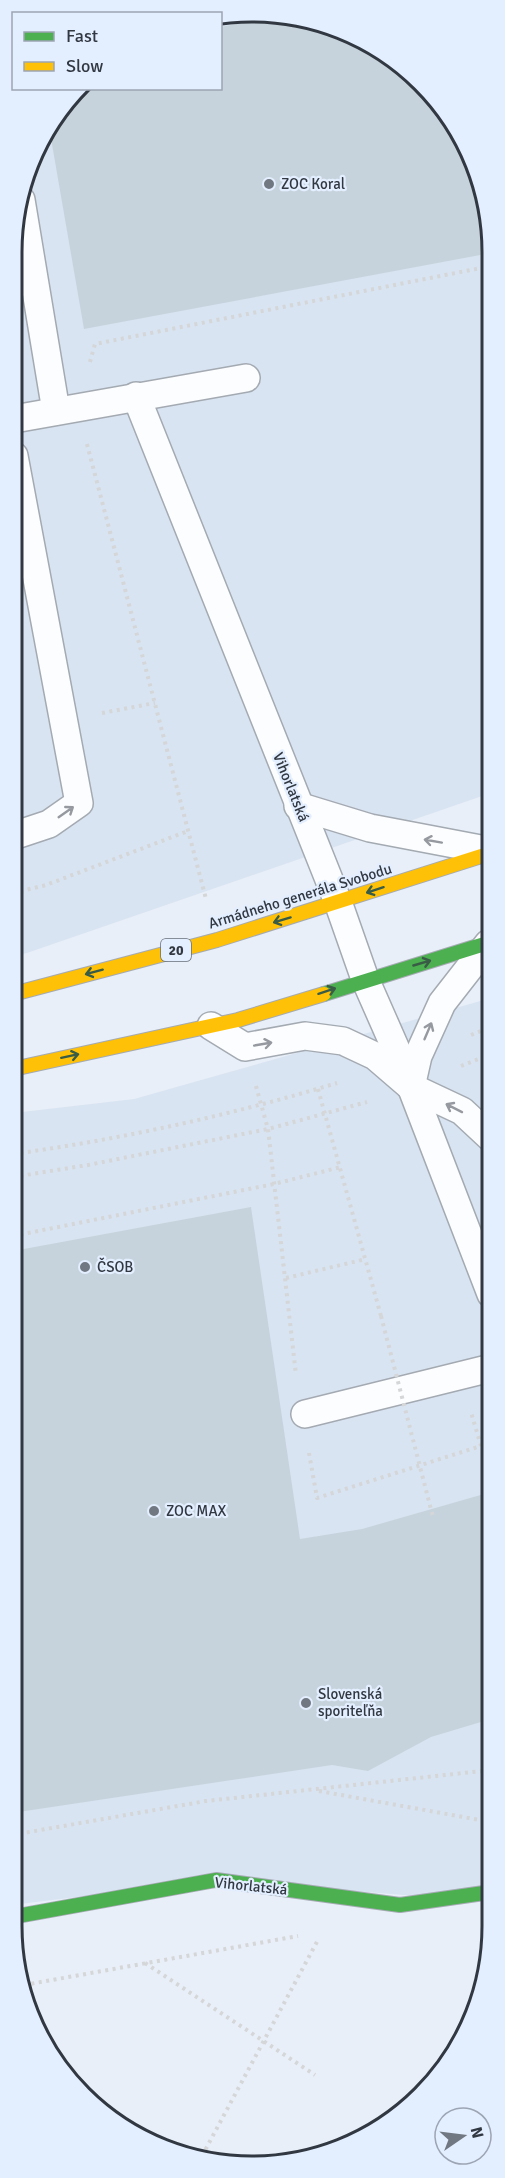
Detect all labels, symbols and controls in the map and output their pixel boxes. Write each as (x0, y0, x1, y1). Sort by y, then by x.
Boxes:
legend (12, 12, 222, 90)
text: Fast (66, 25, 98, 47)
text: Slow (66, 55, 103, 77)
place label: ZOC Koral (281, 175, 345, 193)
marker: ZOC Koral (262, 177, 276, 191)
street label: Vihorlatská (269, 750, 313, 824)
one-way arrow (58, 806, 74, 818)
one-way arrow (424, 835, 444, 846)
street label: Armádneho generála Svobodu (206, 859, 394, 933)
one-way arrow (366, 886, 385, 897)
one-way arrow (273, 915, 292, 926)
road number: 20 (161, 939, 191, 961)
one-way arrow (412, 957, 431, 968)
one-way arrow (85, 967, 104, 979)
one-way arrow (317, 985, 336, 996)
one-way arrow (423, 1022, 434, 1041)
one-way arrow (253, 1038, 273, 1049)
one-way arrow (60, 1050, 79, 1061)
one-way arrow (445, 1101, 463, 1113)
place label: ČSOB (97, 1257, 133, 1276)
marker: ČSOB (78, 1260, 92, 1274)
place label: ZOC MAX (166, 1502, 227, 1520)
marker: ZOC MAX (147, 1504, 161, 1518)
place label: Slovenská sporiteľňa (318, 1685, 383, 1720)
marker: Slovenská sporiteľňa (299, 1696, 313, 1710)
street label: Vihorlatská (214, 1873, 288, 1899)
north arrow (433, 2106, 493, 2166)
text: N (466, 2125, 488, 2140)

